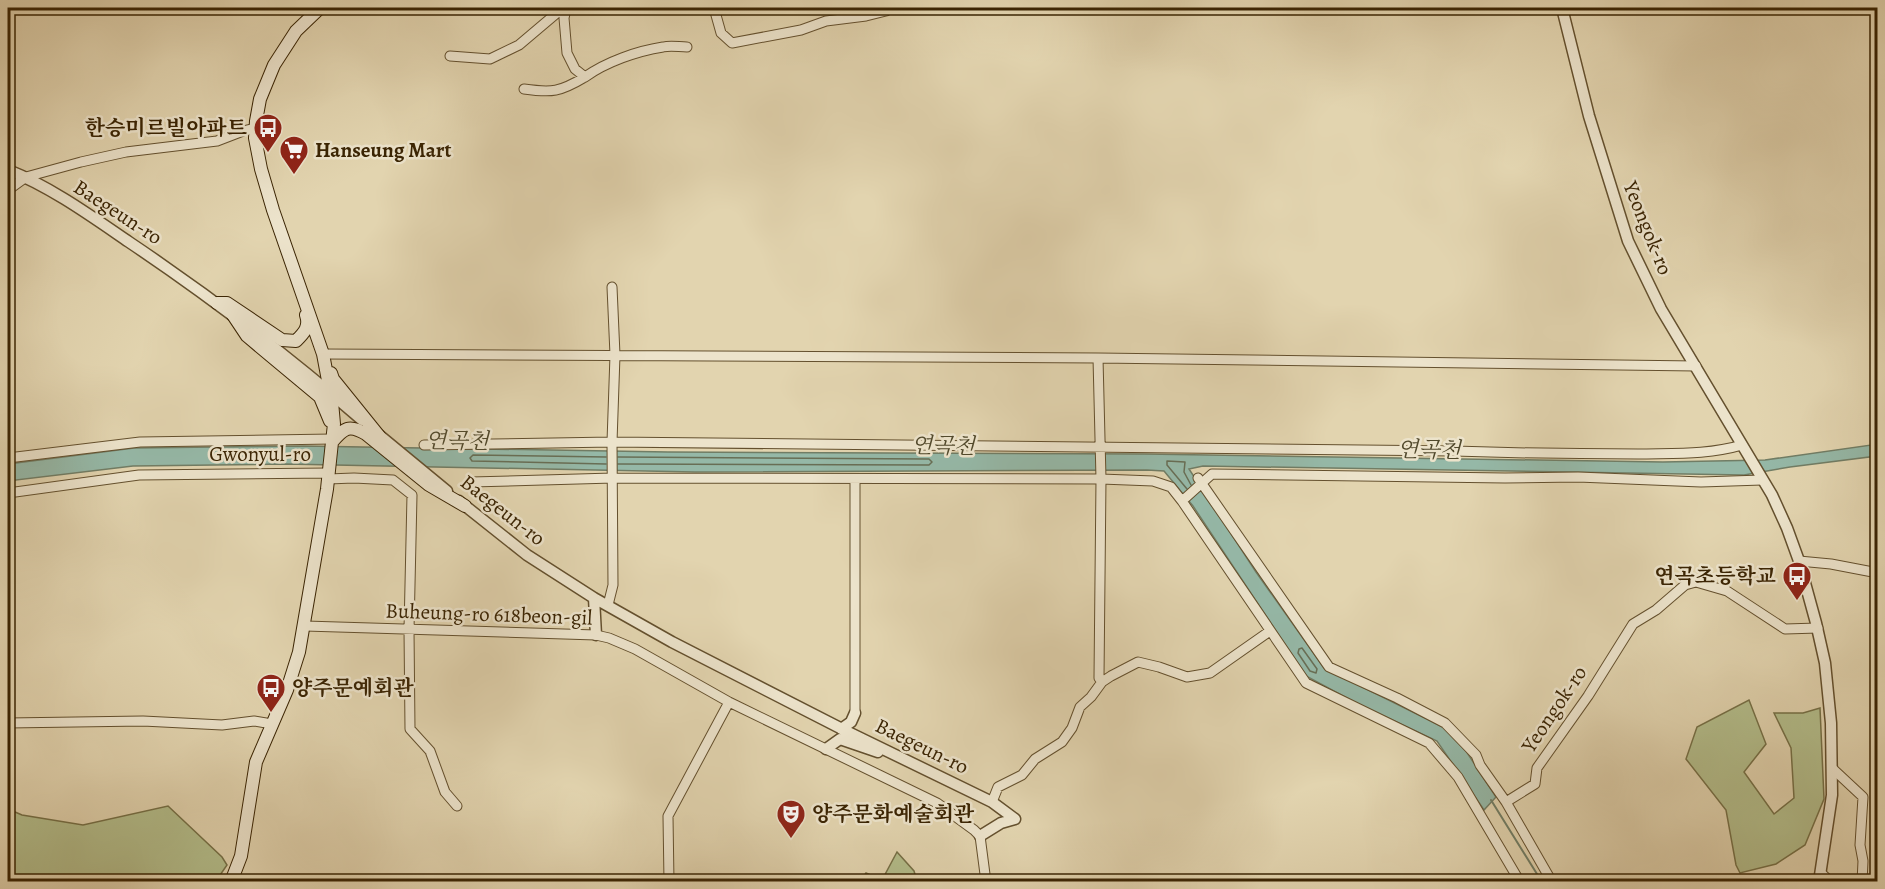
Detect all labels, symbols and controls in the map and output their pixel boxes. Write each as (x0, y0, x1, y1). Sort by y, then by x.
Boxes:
bus stop icon: 한승미르빌아파트 (252, 112, 284, 154)
place label: 한승미르빌아파트 (85, 114, 247, 142)
supermarket icon: Hanseung Mart (278, 134, 310, 176)
place label: Hanseung Mart (315, 136, 451, 164)
street label: Baegeun-ro (68, 173, 168, 251)
street label: Yeongok-ro (1616, 176, 1680, 279)
water label: 연곡천 (425, 425, 491, 457)
water label: 연곡천 (911, 430, 977, 462)
water label: 연곡천 (1397, 434, 1463, 466)
street label: Gwonyul-ro (209, 440, 311, 468)
street label: Baegeun-ro (455, 468, 551, 552)
bus stop icon: 연곡초등학교 (1781, 560, 1813, 602)
place label: 연곡초등학교 (1654, 562, 1776, 590)
street label: Buheung-ro 618beon-gil (385, 596, 593, 632)
street label: Yeongok-ro (1514, 660, 1593, 759)
bus stop icon: 양주문예회관 (255, 672, 287, 714)
place label: 양주문예회관 (292, 674, 414, 702)
street label: Baegeun-ro (871, 711, 973, 781)
theatre icon: 양주문화예술회관 (775, 798, 807, 840)
place label: 양주문화예술회관 (812, 800, 975, 828)

